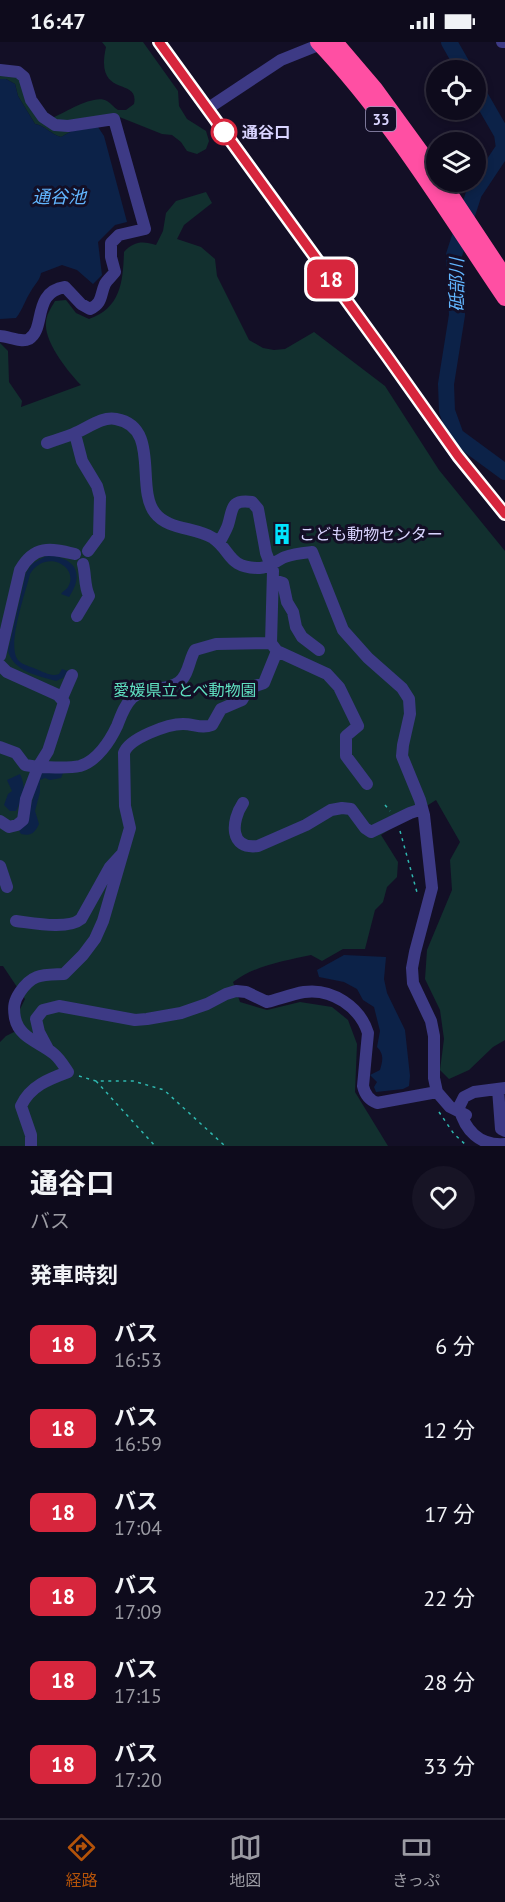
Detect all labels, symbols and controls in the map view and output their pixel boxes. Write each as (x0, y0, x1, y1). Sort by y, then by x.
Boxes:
text: 16:47 (30, 7, 86, 35)
map controls (426, 60, 486, 192)
button: locate (426, 60, 486, 120)
road number: 33 (366, 107, 396, 131)
marker: 通谷口 (211, 119, 237, 145)
place label: 通谷口 (242, 122, 290, 142)
button: layers (426, 132, 486, 192)
water label: 通谷池 (32, 185, 88, 208)
water label: 砥部川 (445, 256, 468, 312)
line badge: 18 (304, 260, 358, 298)
text: 18 (319, 266, 343, 293)
building icon: こども動物センター (270, 522, 294, 546)
place label: こども動物センター (299, 524, 443, 544)
park label: 愛媛県立とべ動物園 (113, 680, 257, 700)
text: 通谷口 (30, 1164, 114, 1201)
button: heart (412, 1166, 475, 1229)
text: バス (30, 1208, 70, 1234)
text: 発車時刻 (30, 1261, 118, 1289)
text: バス (114, 1319, 158, 1347)
text: 18 (51, 1331, 75, 1358)
text: 6 分 (435, 1332, 475, 1360)
text: 16:53 (114, 1347, 162, 1373)
text: バス (114, 1403, 158, 1431)
text: 18 (51, 1415, 75, 1442)
text: 12 分 (423, 1416, 475, 1444)
text: 16:59 (114, 1431, 162, 1457)
text: バス (114, 1487, 158, 1515)
text: 18 (51, 1499, 75, 1526)
text: 17 分 (424, 1500, 475, 1528)
text: 17:04 (114, 1515, 162, 1541)
text: バス (114, 1571, 158, 1599)
text: 18 (51, 1583, 75, 1610)
text: 22 分 (423, 1584, 475, 1612)
text: 17:09 (114, 1599, 162, 1625)
text: バス (114, 1655, 158, 1683)
text: 18 (51, 1667, 75, 1694)
text: 28 分 (423, 1668, 475, 1696)
text: 17:15 (114, 1683, 162, 1709)
text: バス (114, 1739, 158, 1767)
text: 18 (51, 1751, 75, 1778)
text: 33 分 (423, 1752, 475, 1780)
text: 17:20 (114, 1767, 162, 1793)
tab: 経路 (65, 1831, 98, 1891)
tab: 地図 (229, 1831, 262, 1891)
tab: きっぷ (392, 1831, 440, 1891)

